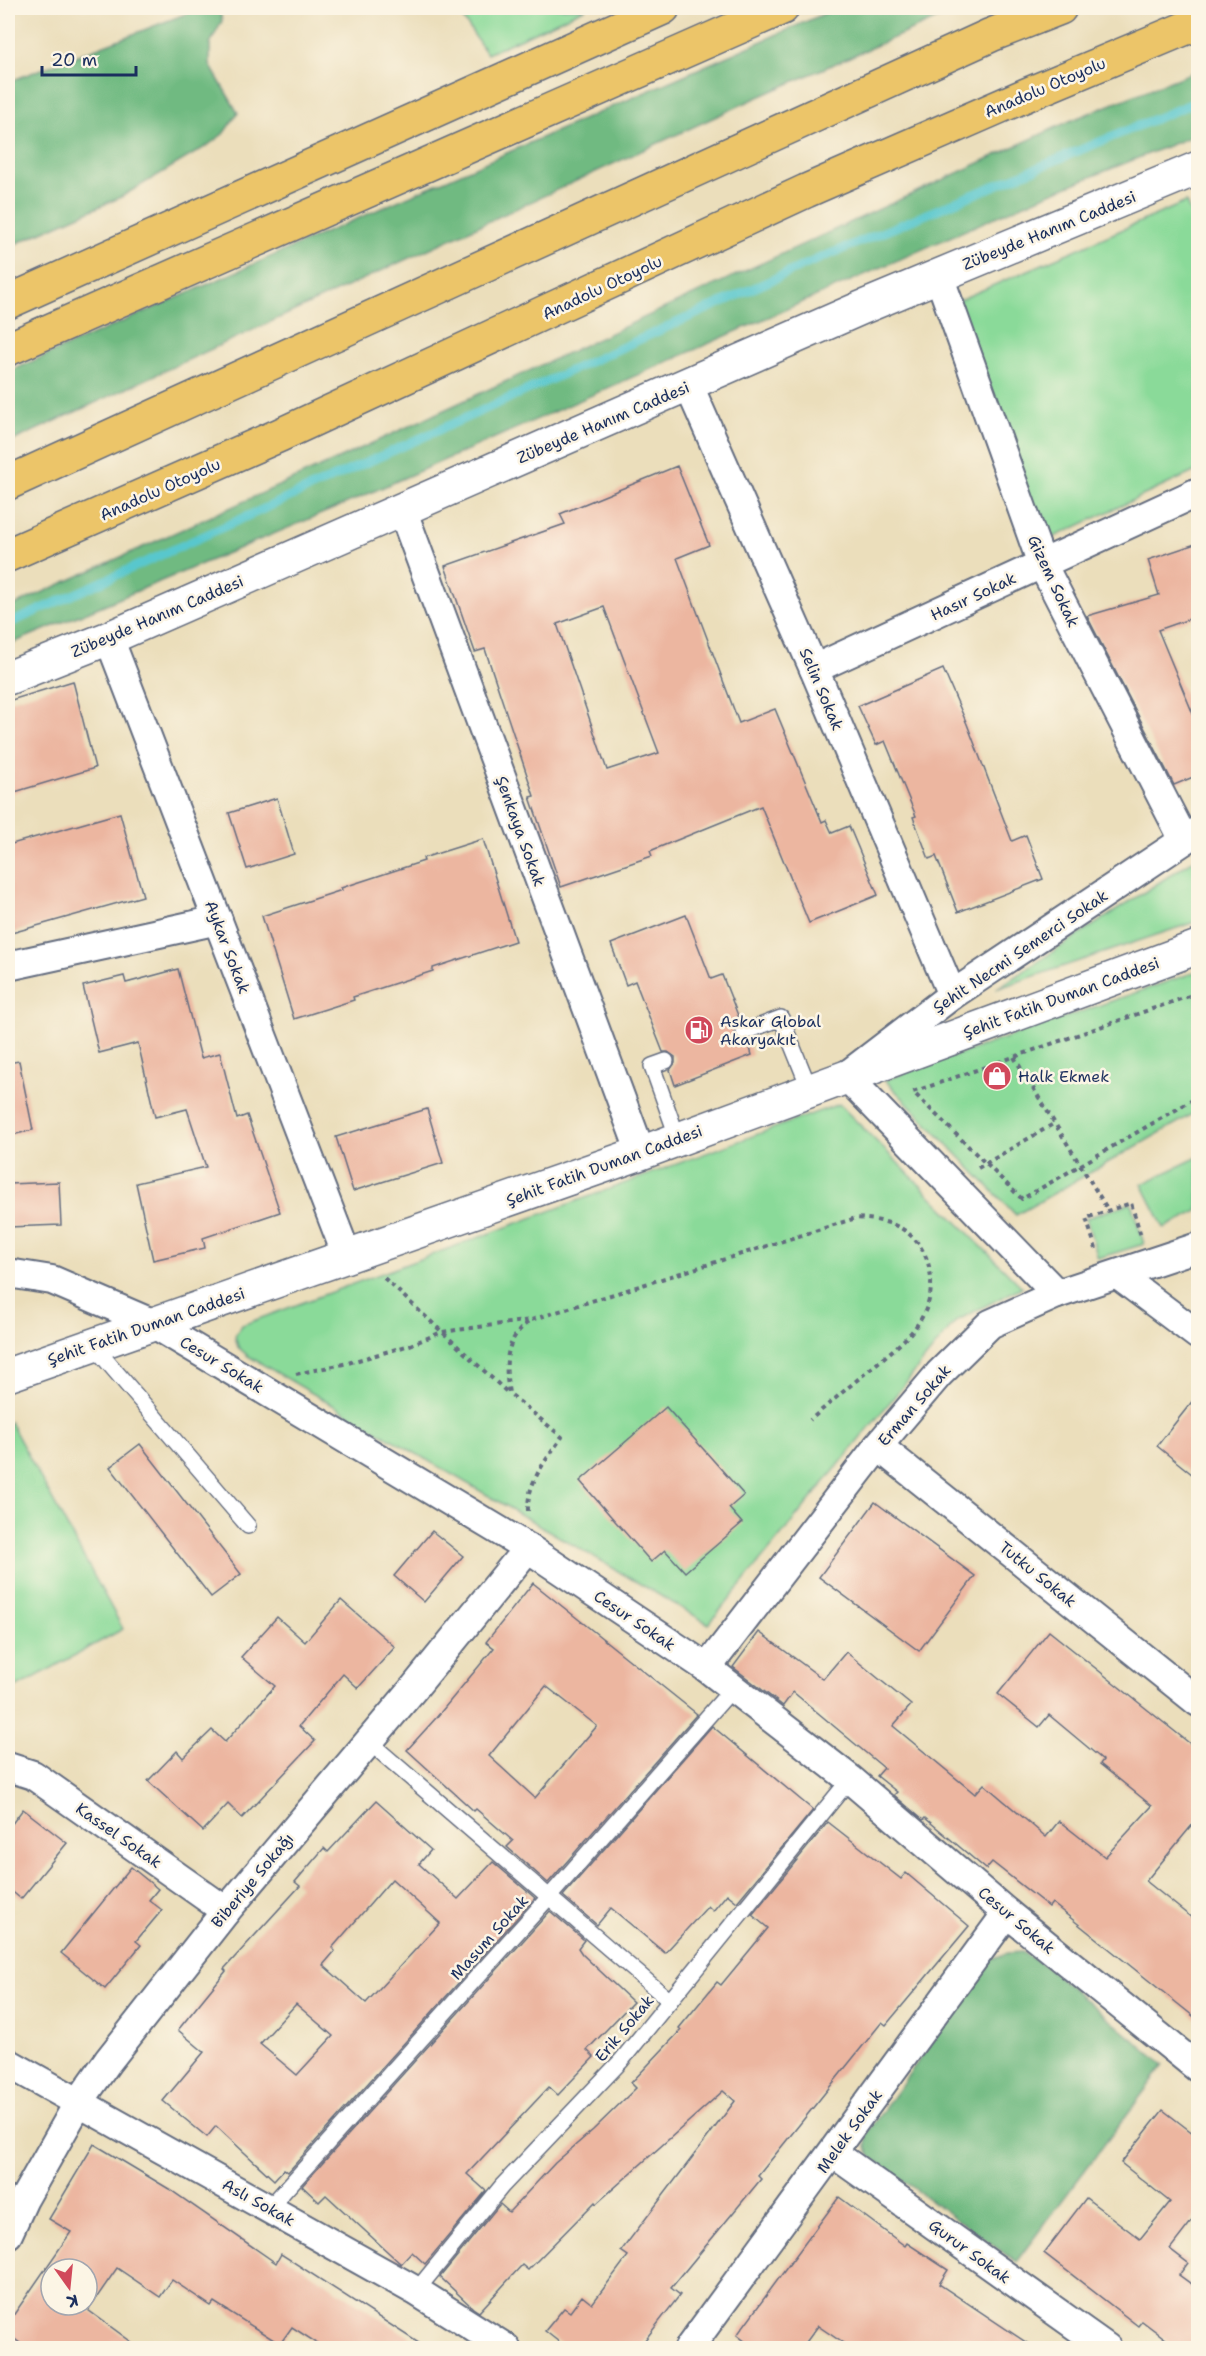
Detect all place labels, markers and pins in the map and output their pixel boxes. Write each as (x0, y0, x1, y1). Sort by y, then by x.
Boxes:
place label: Askar Global Akaryakıt (720, 1011, 821, 1050)
fuel station icon: Askar Global Akaryakıt (683, 1014, 715, 1046)
shop icon: Halk Ekmek (981, 1060, 1013, 1092)
place label: Halk Ekmek (1018, 1066, 1109, 1087)

